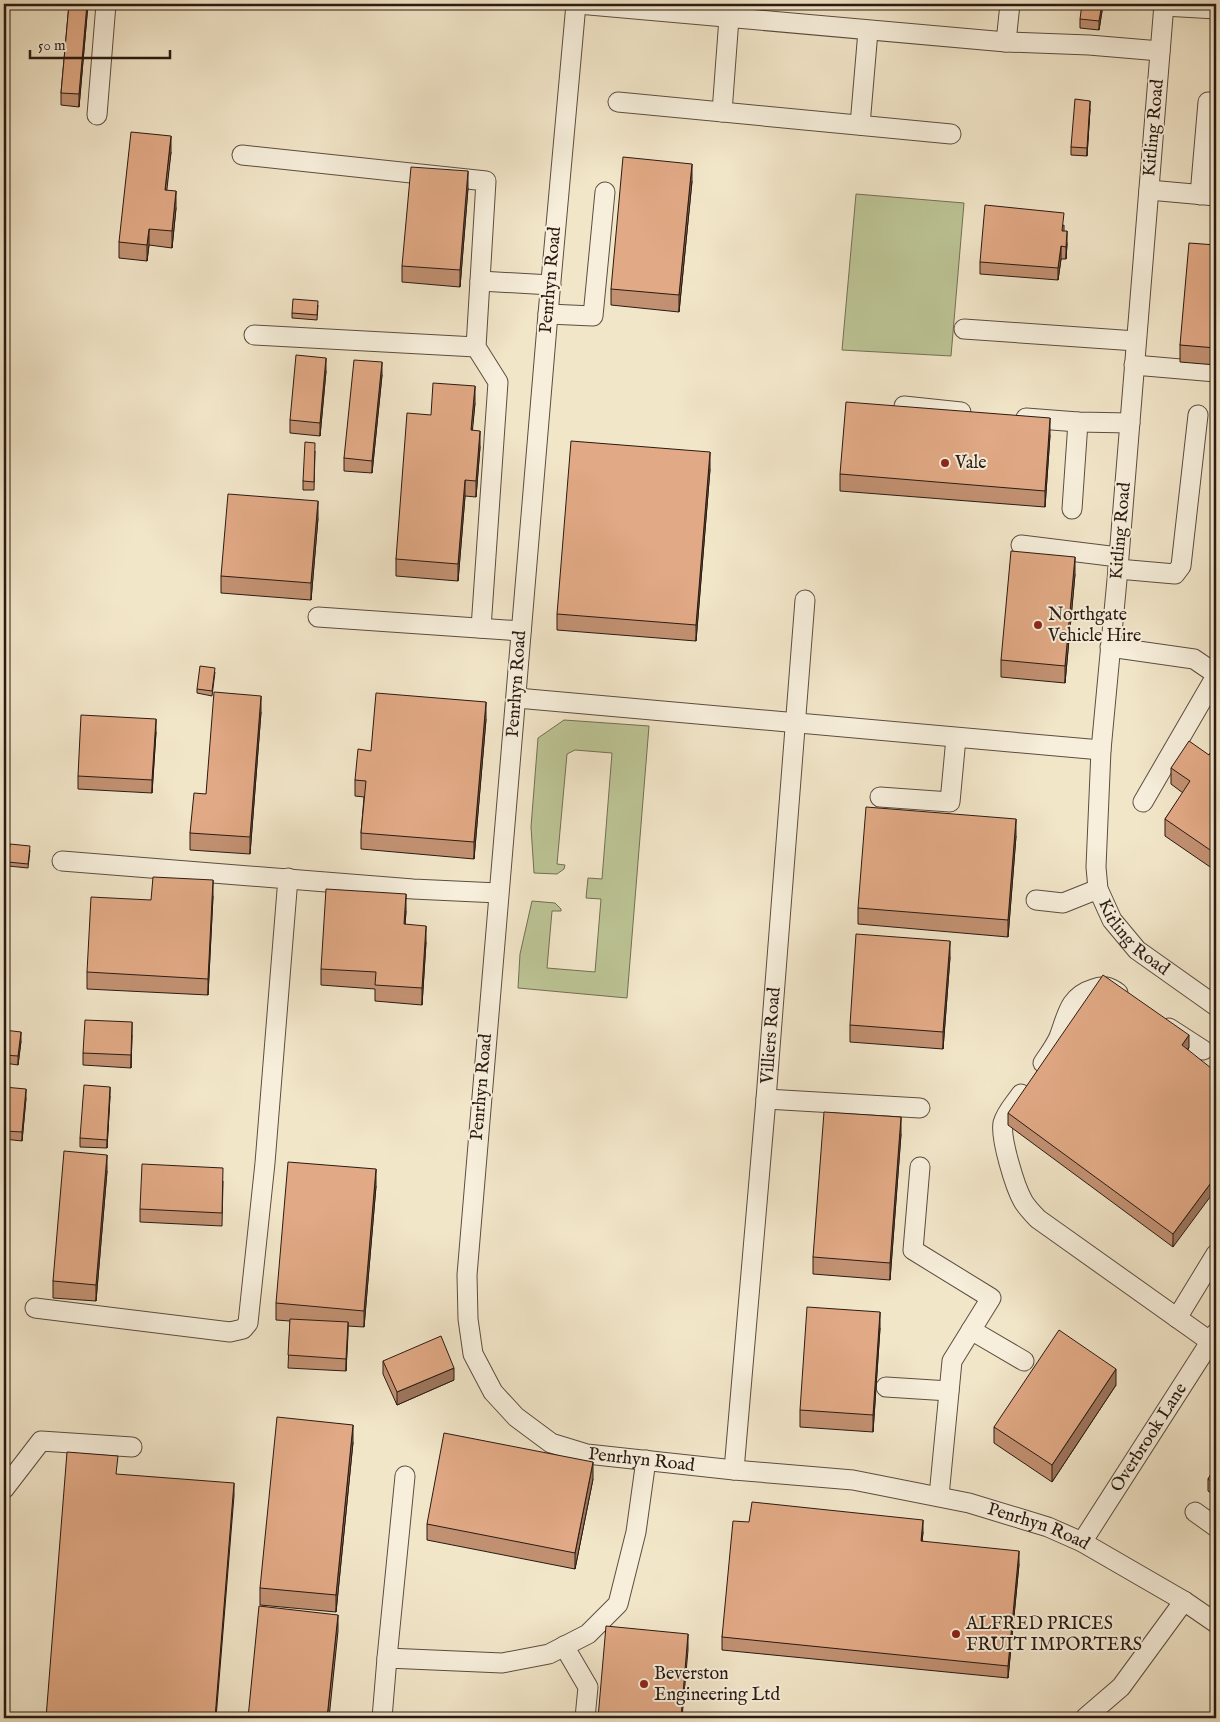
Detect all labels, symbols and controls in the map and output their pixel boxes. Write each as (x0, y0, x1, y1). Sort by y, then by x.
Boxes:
scale bar (30, 28, 170, 60)
text: 50 m (38, 36, 66, 55)
street label: Kitling Road (1138, 78, 1170, 178)
street label: Penrhyn Road (535, 225, 567, 334)
place label: Vale (954, 452, 987, 475)
marker: Vale (939, 457, 951, 469)
street label: Kitling Road (1105, 481, 1137, 581)
place label: Northgate Vehicle Hire (1047, 604, 1141, 648)
marker: Northgate Vehicle Hire (1032, 619, 1044, 631)
street label: Penrhyn Road (502, 629, 532, 738)
street label: Kitling Road (1093, 895, 1174, 981)
street label: Villiers Road (756, 986, 786, 1086)
street label: Penrhyn Road (466, 1032, 498, 1141)
street label: Overbrook Lane (1105, 1379, 1192, 1497)
street label: Penrhyn Road (587, 1443, 696, 1477)
street label: Penrhyn Road (985, 1498, 1094, 1556)
place label: ALFRED PRICES FRUIT IMPORTERS (965, 1613, 1142, 1657)
marker: ALFRED PRICES FRUIT IMPORTERS (950, 1628, 962, 1640)
place label: Beverston Engineering Ltd (654, 1663, 780, 1707)
marker: Beverston Engineering Ltd (638, 1678, 650, 1690)

